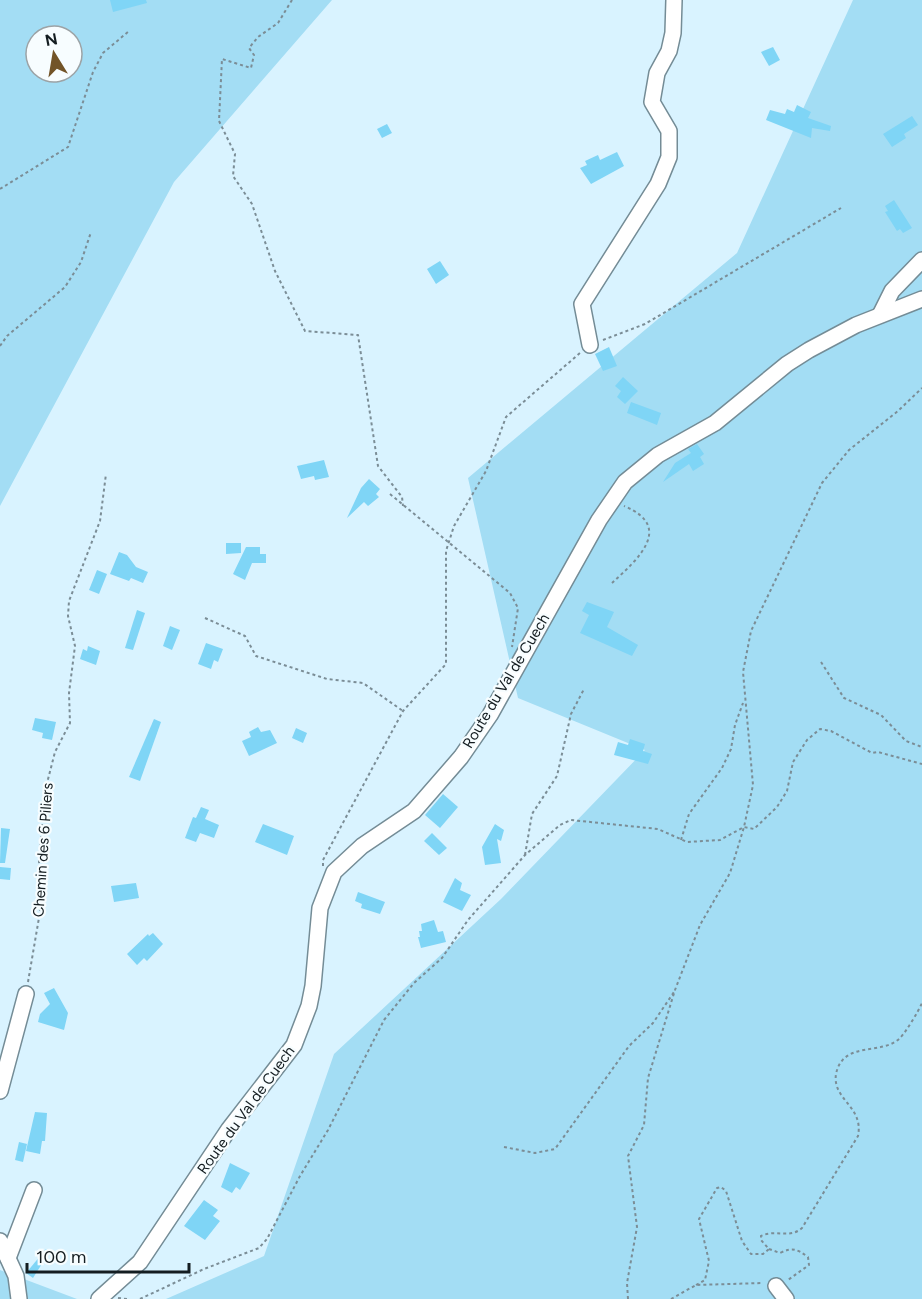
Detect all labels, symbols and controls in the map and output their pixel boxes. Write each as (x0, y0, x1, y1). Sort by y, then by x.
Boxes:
north arrow (24, 24, 84, 84)
text: N (43, 29, 59, 50)
street label: Route du Val de Cuech (459, 610, 553, 752)
street label: Chemin des 6 Piliers (29, 782, 57, 918)
street label: Route du Val de Cuech (194, 1042, 298, 1178)
scale bar (27, 1236, 189, 1274)
text: 100 m (36, 1246, 86, 1268)

